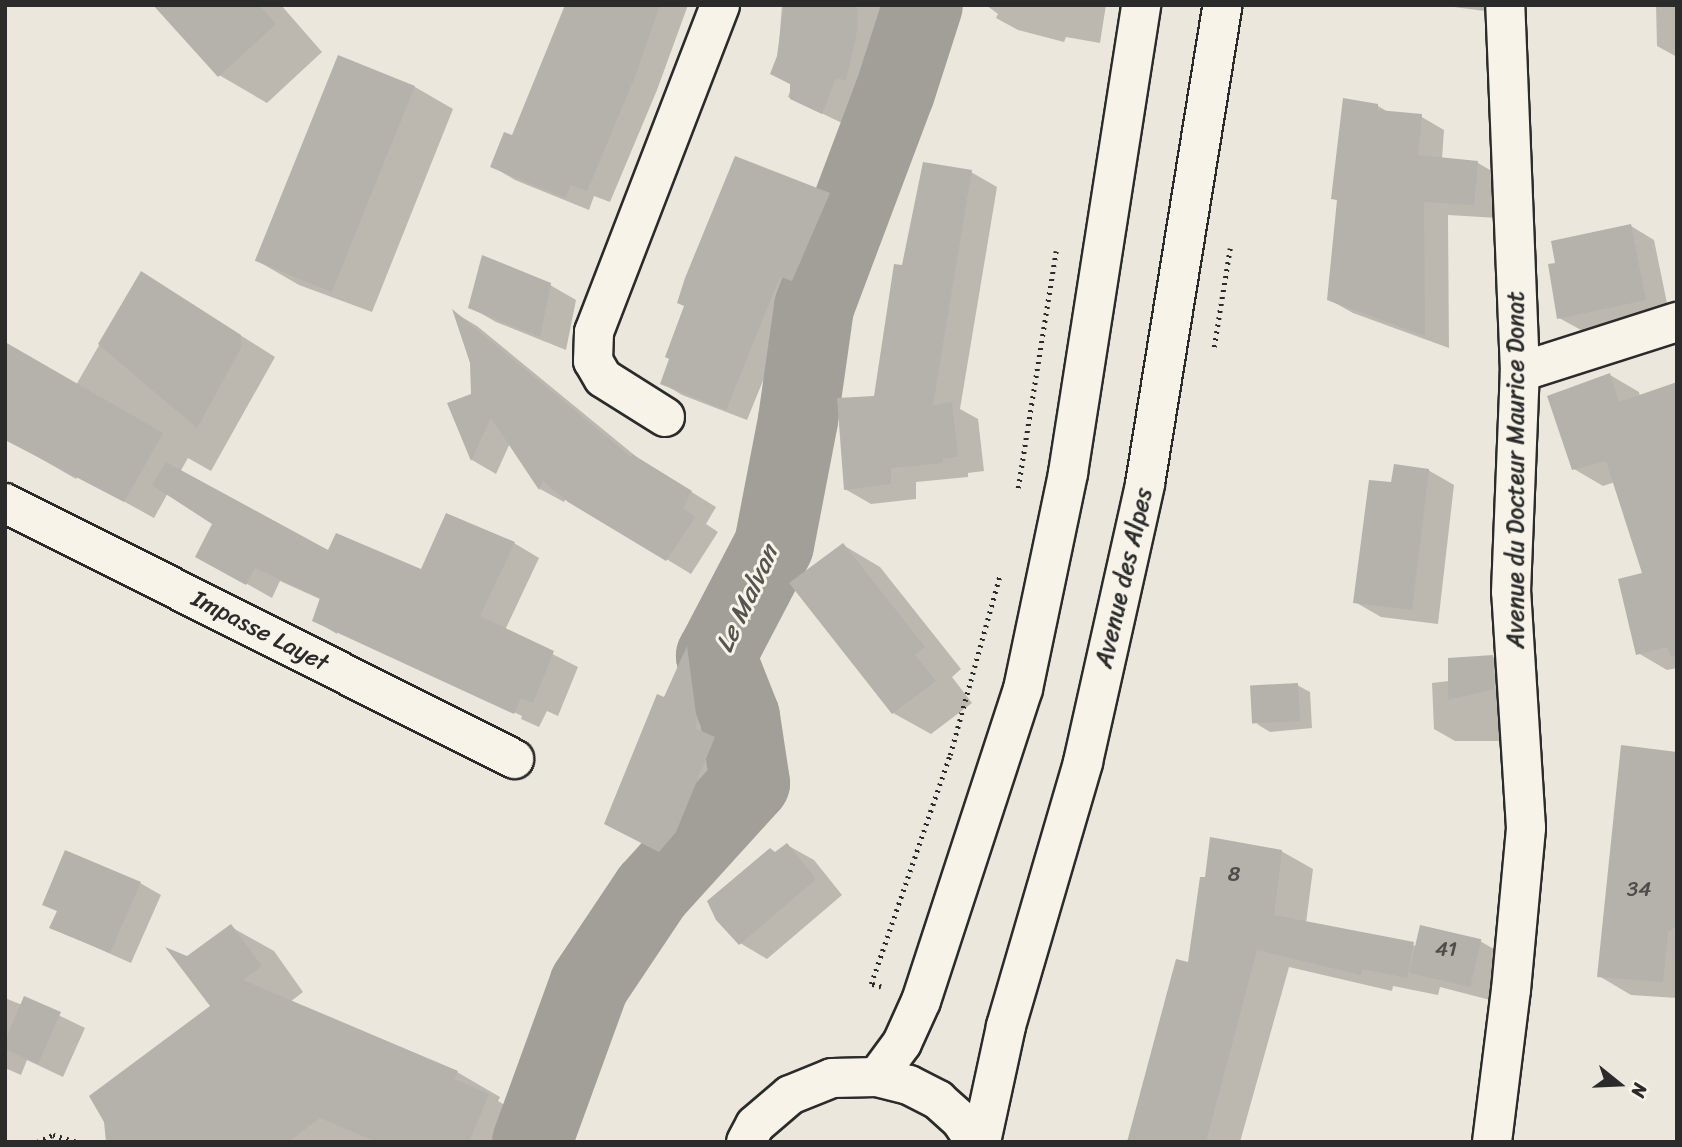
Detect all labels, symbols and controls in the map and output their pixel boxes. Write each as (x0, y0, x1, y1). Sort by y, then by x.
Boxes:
street label: Avenue du Docteur Maurice Donat (1502, 291, 1530, 649)
street label: Avenue des Alpes (1089, 486, 1159, 670)
water label: Le Malvan (709, 541, 785, 657)
street label: Impasse Layet (186, 584, 334, 678)
house number: 8 (1228, 861, 1240, 887)
house number: 34 (1627, 876, 1651, 902)
house number: 41 (1435, 936, 1457, 962)
north arrow (1584, 1049, 1654, 1119)
text: N (1622, 1079, 1657, 1102)

